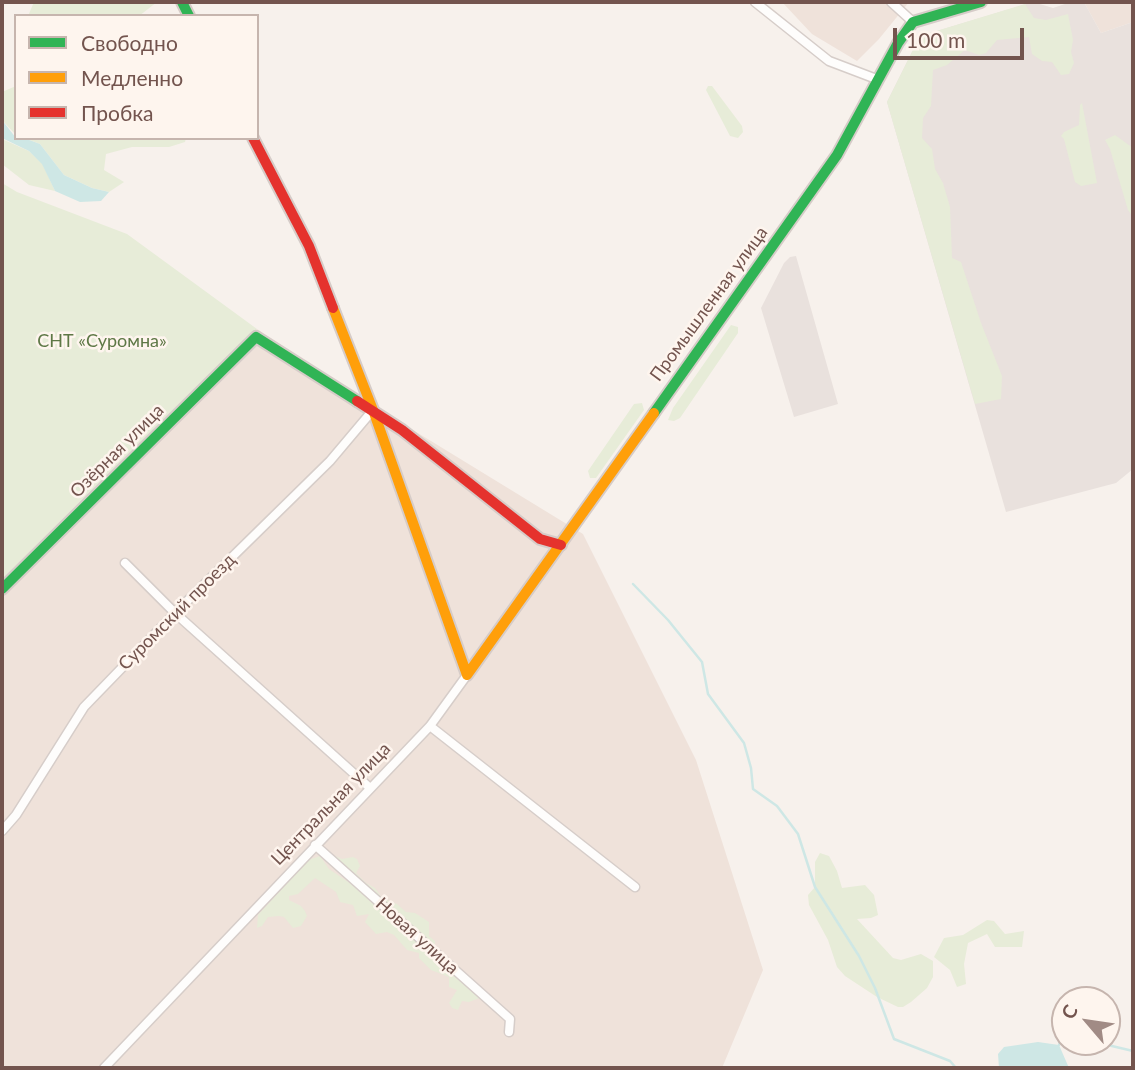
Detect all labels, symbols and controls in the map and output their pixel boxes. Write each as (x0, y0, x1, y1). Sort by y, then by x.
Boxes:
legend (14, 14, 259, 140)
scale bar (897, 14, 1028, 58)
text: 100 m (906, 27, 965, 52)
text: Свободно (81, 30, 178, 55)
text: Медленно (81, 65, 183, 90)
text: Пробка (81, 100, 154, 125)
street label: Промышленная улица (646, 223, 772, 385)
park label: СНТ «Суромна» (37, 330, 167, 352)
street label: Озёрная улица (66, 400, 168, 502)
street label: Суромский проезд (114, 549, 240, 675)
street label: Центральная улица (267, 738, 395, 870)
street label: Новая улица (371, 893, 463, 979)
north arrow (1051, 986, 1121, 1056)
text: С (1056, 1000, 1082, 1023)

